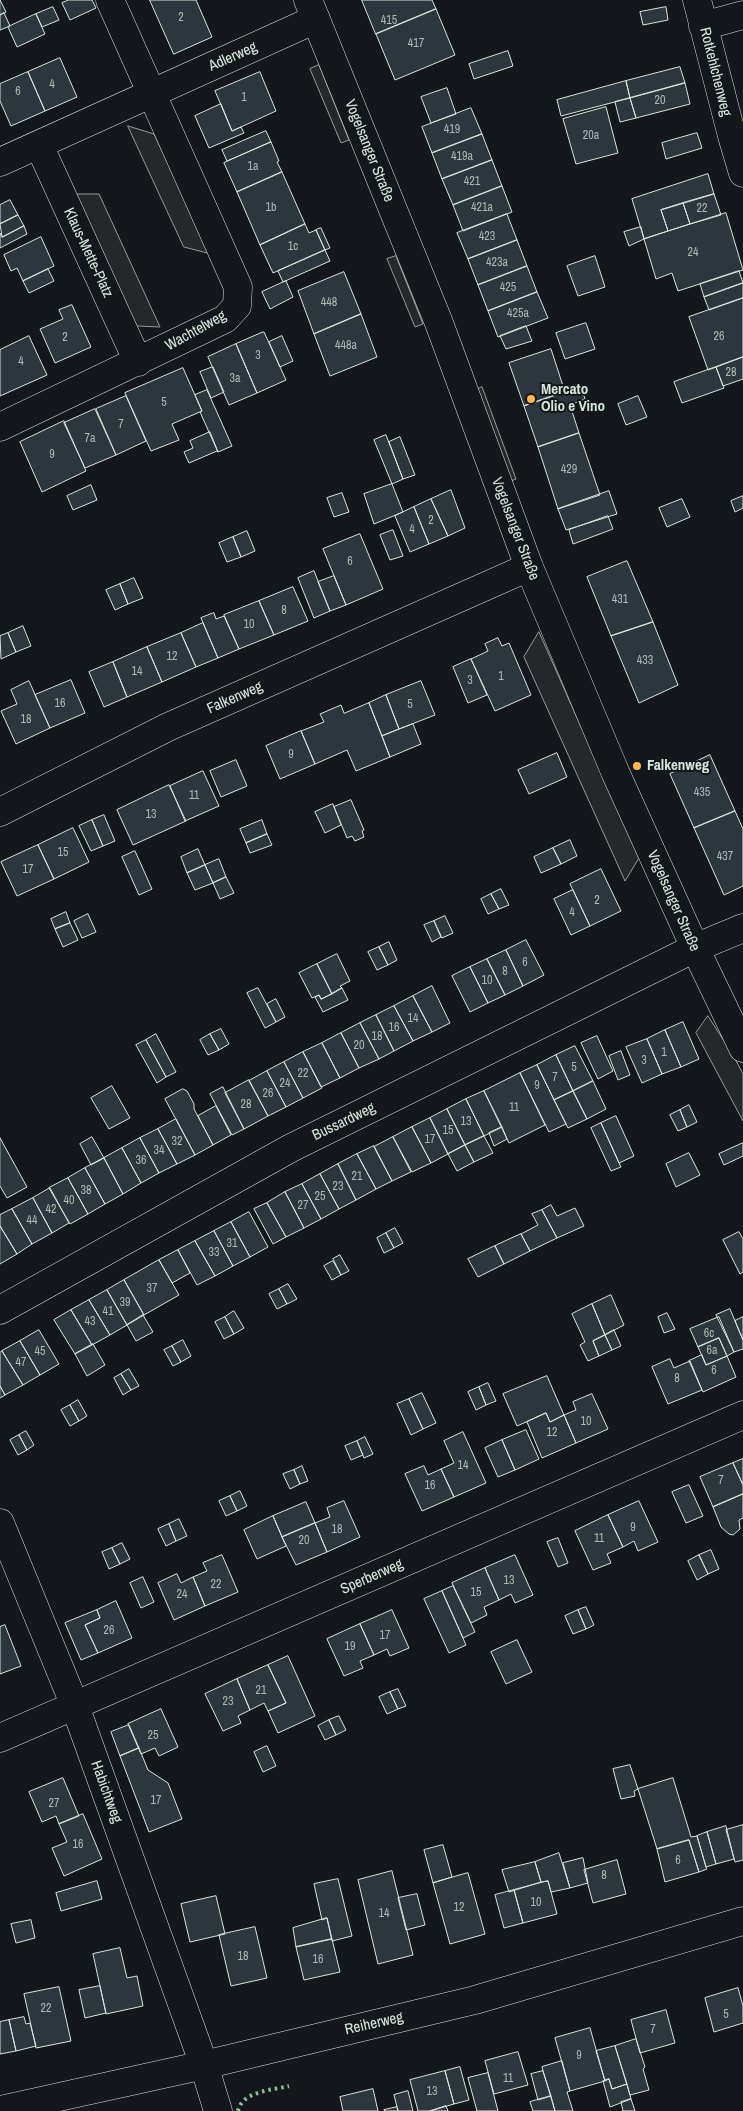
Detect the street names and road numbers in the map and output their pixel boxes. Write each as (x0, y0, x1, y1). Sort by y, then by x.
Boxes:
street label: Rotkehlchenweg (695, 26, 735, 118)
street label: Adlerweg (206, 38, 260, 76)
street label: Vogelsanger Straße (340, 97, 398, 205)
street label: Klaus-Mette-Platz (59, 205, 117, 301)
street label: Wachtelweg (163, 307, 229, 355)
street label: Vogelsanger Straße (487, 475, 543, 583)
street label: Falkenweg (204, 678, 266, 718)
street label: Vogelsanger Straße (643, 848, 703, 954)
street label: Bussardweg (310, 1099, 378, 1145)
street label: Sperberweg (338, 1555, 406, 1599)
street label: Habichtweg (86, 1758, 126, 1826)
street label: Reiherweg (343, 2009, 405, 2039)

